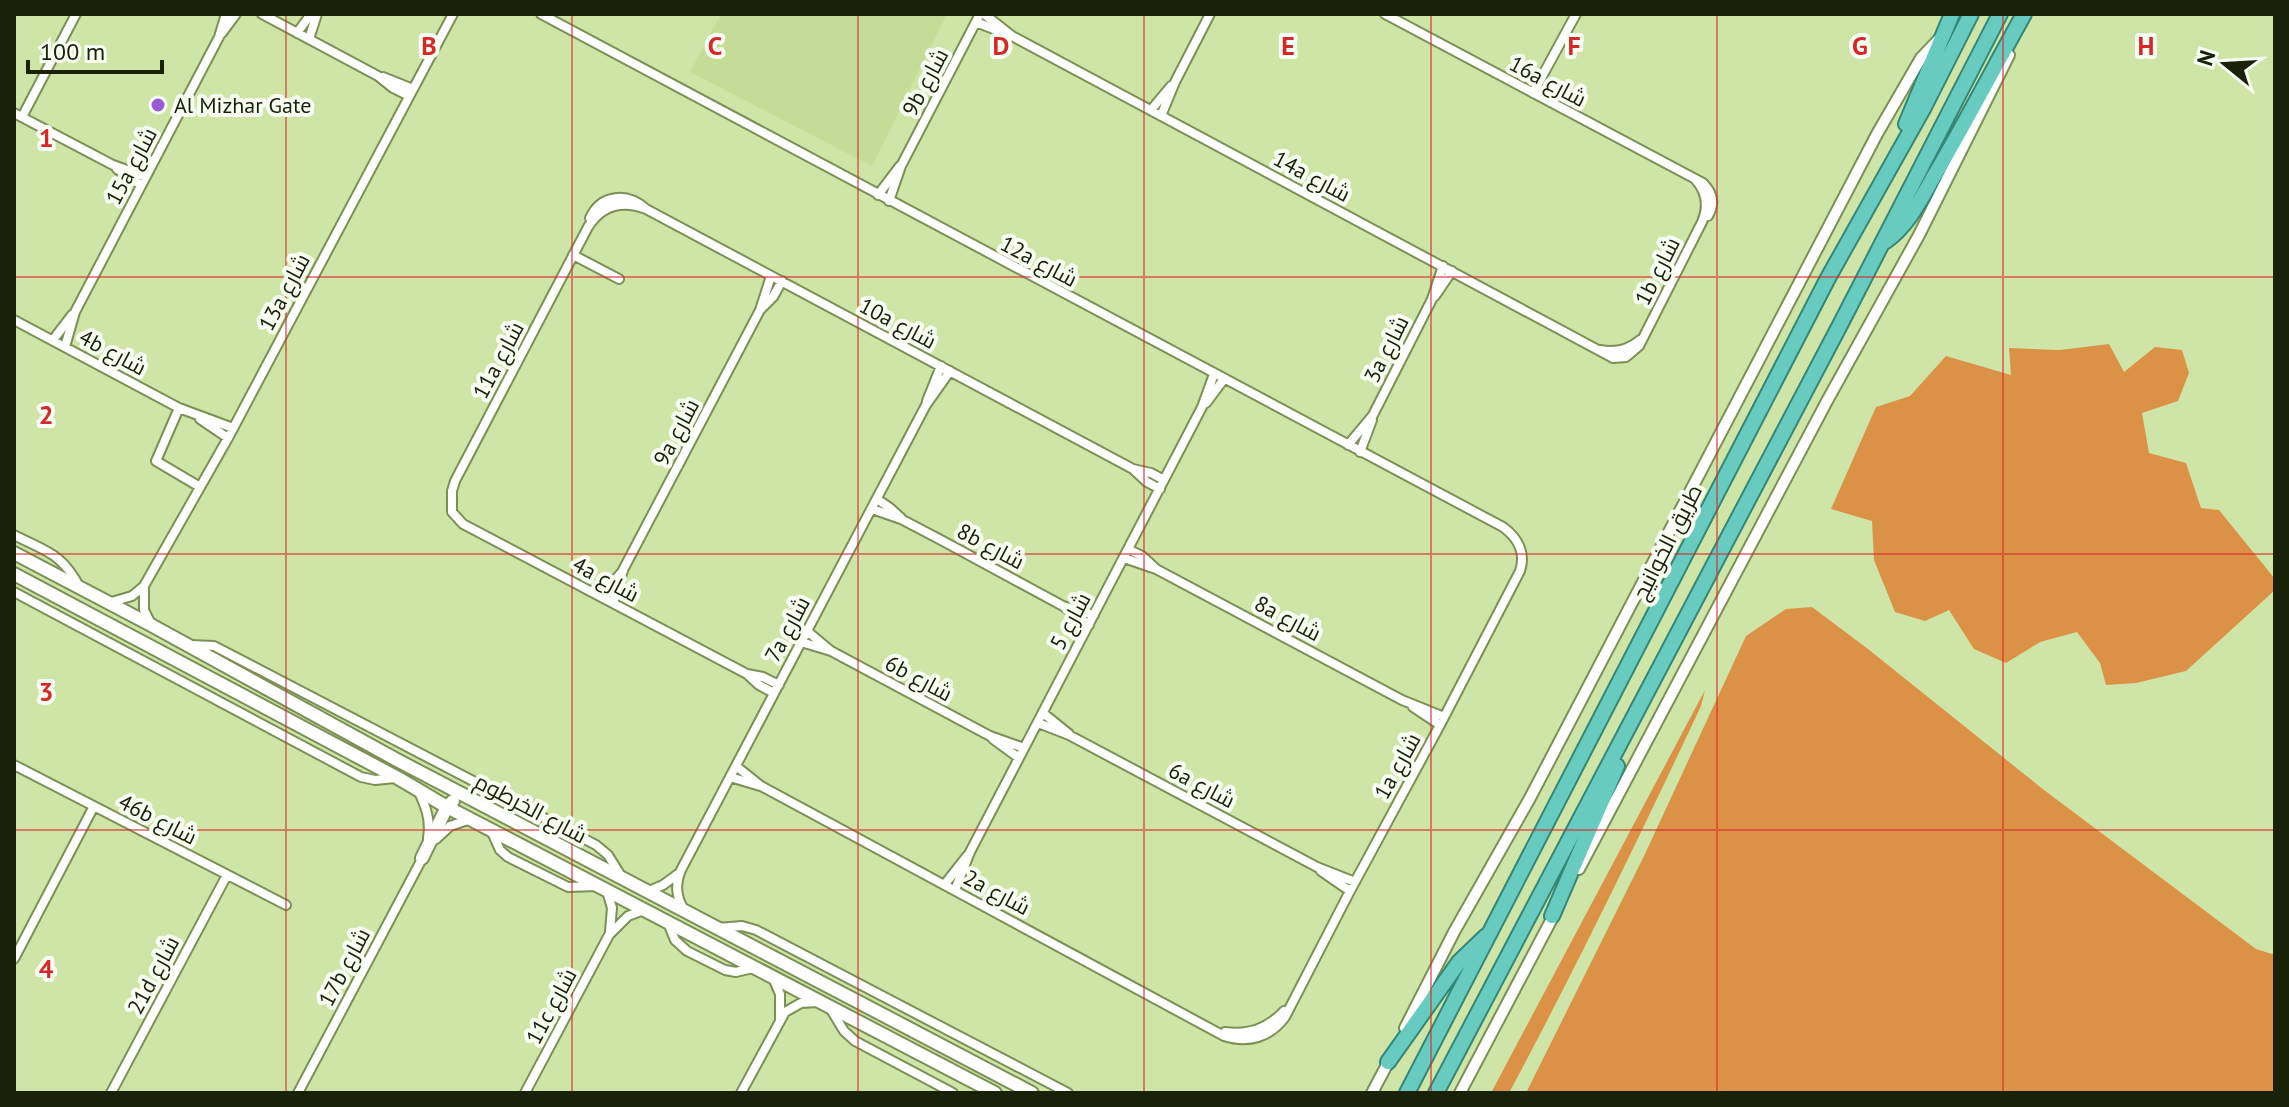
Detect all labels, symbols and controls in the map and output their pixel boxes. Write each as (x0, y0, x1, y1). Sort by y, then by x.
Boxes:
scale bar (28, 24, 162, 74)
north arrow (2185, 24, 2265, 104)
text: B (421, 29, 437, 62)
text: C (708, 29, 722, 62)
text: D (993, 29, 1009, 62)
text: E (1281, 29, 1295, 62)
text: F (1567, 29, 1581, 62)
text: G (1852, 29, 1868, 62)
text: H (2138, 29, 2154, 62)
text: 100 m (40, 36, 105, 67)
street label: 9b شارع (896, 43, 955, 121)
text: N (2190, 47, 2222, 69)
street label: 16a شارع (1504, 49, 1591, 114)
place label: Al Mizhar Gate (174, 91, 311, 119)
marker: Al Mizhar Gate (149, 96, 167, 114)
text: 1 (39, 121, 53, 154)
street label: 15a شارع (99, 123, 164, 210)
street label: 14a شارع (1268, 144, 1355, 209)
street label: 12a شارع (995, 229, 1082, 294)
street label: 1b شارع (1628, 232, 1687, 310)
street label: 13a شارع (252, 249, 317, 336)
street label: 10a شارع (854, 291, 941, 356)
street label: 3a شارع (1357, 311, 1416, 388)
street label: 11a شارع (466, 317, 531, 404)
street label: 4b شارع (74, 323, 152, 382)
street label: 9a شارع (647, 394, 706, 471)
text: 2 (39, 398, 53, 431)
street label: طريق الخوانيج (1626, 479, 1709, 605)
street label: 8b شارع (952, 517, 1030, 576)
street label: 4a شارع (567, 550, 644, 609)
street label: شارع 5 (1043, 588, 1097, 655)
street label: 8a شارع (1249, 589, 1326, 648)
street label: 7a شارع (758, 591, 817, 667)
street label: 6b شارع (880, 649, 958, 708)
text: 3 (39, 675, 53, 708)
street label: 1a شارع (1367, 728, 1427, 804)
street label: 6a شارع (1163, 756, 1240, 815)
street label: شارع الخرطوم (469, 767, 592, 851)
street label: 46b شارع (114, 787, 202, 852)
street label: 2a شارع (958, 863, 1035, 922)
street label: 17b شارع (312, 923, 377, 1011)
street label: 21d شارع (121, 931, 186, 1019)
text: 4 (39, 952, 54, 985)
street label: 11c شارع (519, 963, 583, 1049)

